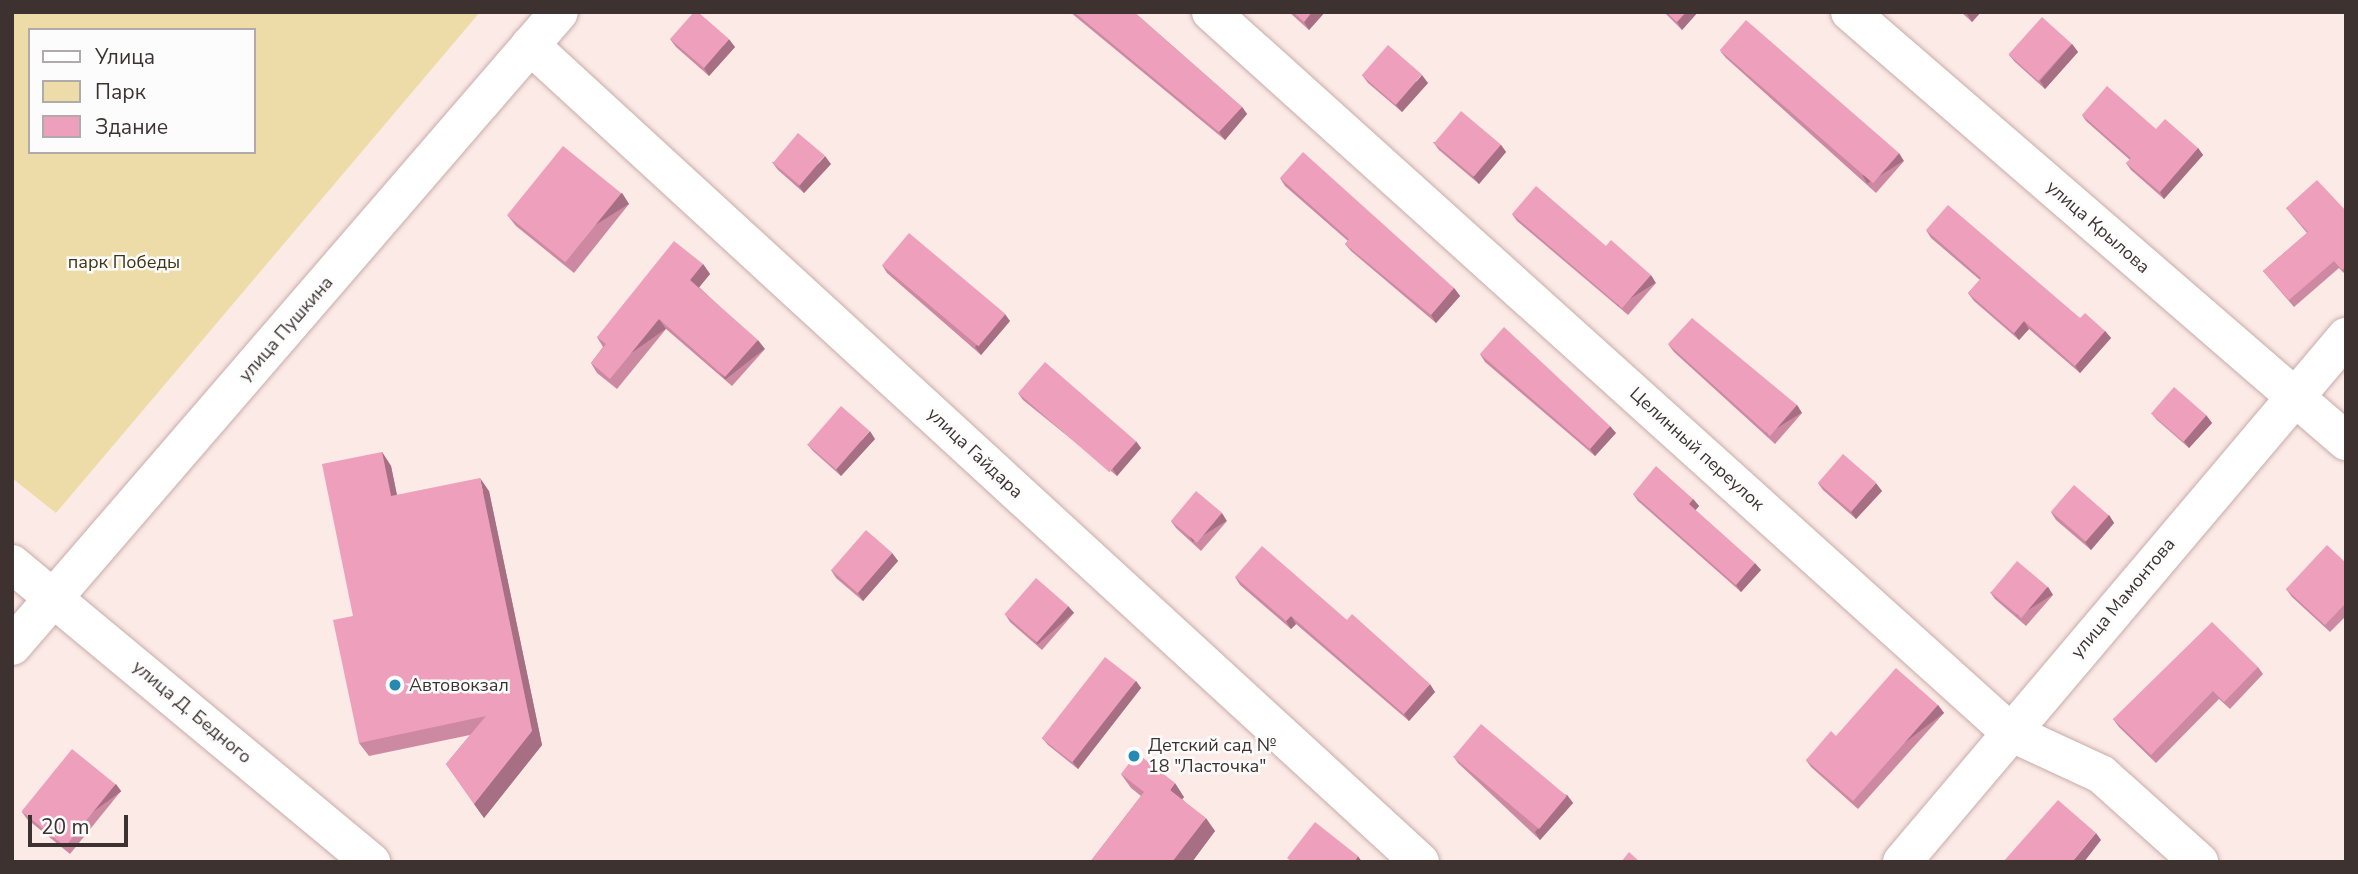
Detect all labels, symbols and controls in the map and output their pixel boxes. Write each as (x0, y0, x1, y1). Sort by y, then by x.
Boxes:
legend (28, 28, 256, 154)
text: Улица (95, 43, 155, 71)
text: Парк (95, 78, 146, 106)
text: Здание (95, 113, 168, 141)
street label: улица Крылова (2042, 176, 2154, 278)
park label: парк Победы (68, 251, 180, 273)
street label: улица Пушкина (234, 272, 338, 386)
street label: Целинный переулок (1625, 383, 1769, 515)
street label: улица Гайдара (923, 403, 1027, 503)
street label: улица Мамонтова (2066, 534, 2180, 662)
street label: улица Д. Бедного (128, 656, 256, 768)
place label: Автовокзал (409, 674, 509, 696)
marker: Автовокзал (387, 677, 403, 693)
place label: Детский сад № 18 "Ласточка" (1148, 735, 1276, 778)
marker: Детский сад № 18 "Ласточка" (1126, 748, 1142, 764)
scale bar (32, 800, 131, 844)
text: 20 m (41, 813, 90, 841)

